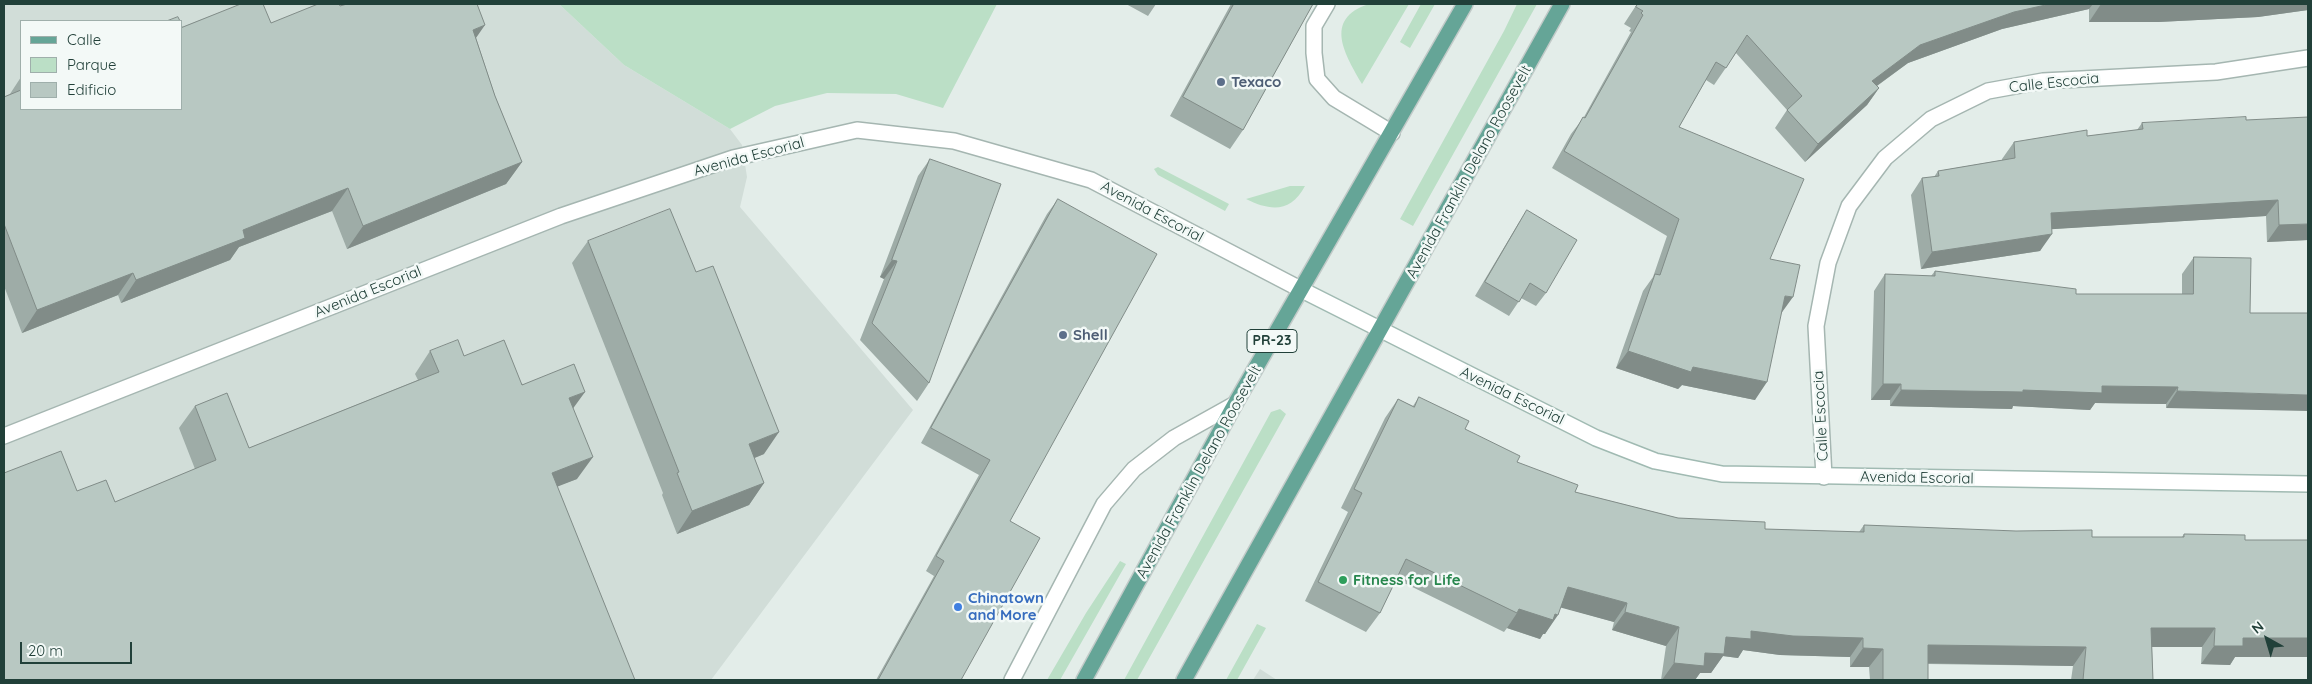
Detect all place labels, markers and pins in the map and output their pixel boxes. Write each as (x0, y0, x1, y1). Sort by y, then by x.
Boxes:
place label: Texaco (1231, 73, 1281, 91)
marker: Texaco (1215, 76, 1227, 88)
place label: Shell (1073, 326, 1108, 344)
marker: Shell (1057, 329, 1069, 341)
place label: Fitness for Life (1353, 571, 1461, 589)
marker: Fitness for Life (1337, 574, 1349, 586)
place label: Chinatown and More (968, 589, 1044, 624)
marker: Chinatown and More (952, 601, 964, 613)

